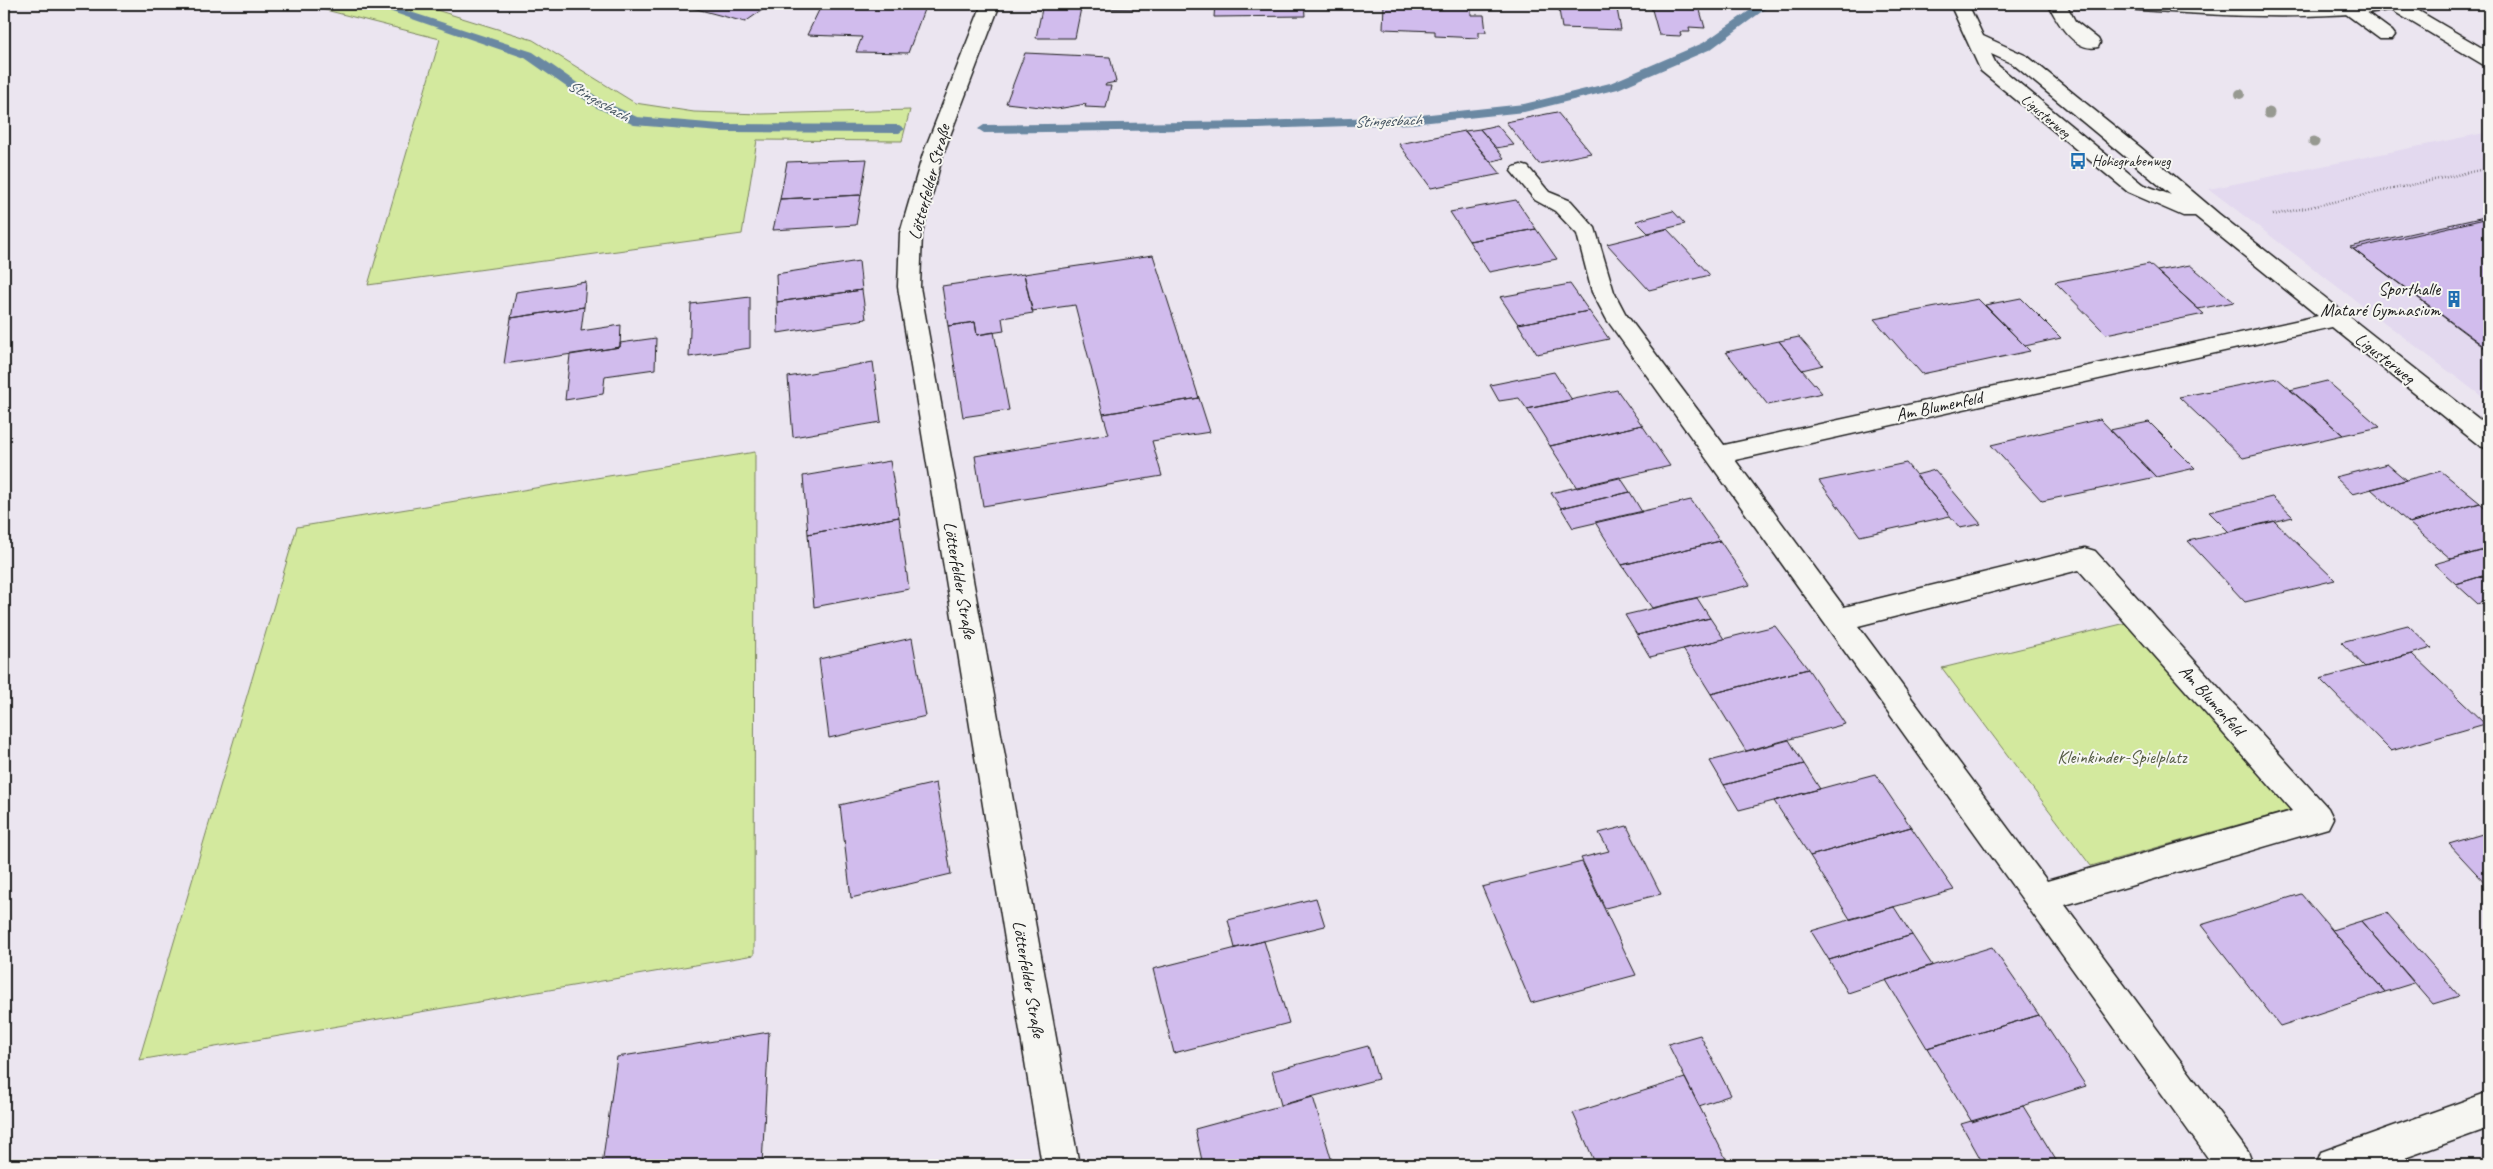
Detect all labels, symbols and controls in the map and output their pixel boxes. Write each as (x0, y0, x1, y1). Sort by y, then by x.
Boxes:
water label: Stingesbach (565, 75, 634, 127)
street label: Ligusterweg (2017, 90, 2075, 144)
water label: Stingesbach (1354, 110, 1423, 132)
street label: Lötterfelder Straße (903, 121, 955, 242)
bus stop icon: Hohegrabenweg (2068, 151, 2088, 171)
place label: Hohegrabenweg (2092, 152, 2171, 171)
place label: Sporthalle Mataré Gymnasium (2320, 278, 2441, 321)
building icon: Sporthalle Mataré Gymnasium (2444, 289, 2464, 309)
street label: Ligusterweg (2351, 328, 2421, 389)
street label: Am Blumenfeld (1894, 386, 1987, 426)
street label: Lötterfelder Straße (939, 520, 981, 641)
street label: Am Blumenfeld (2174, 660, 2251, 742)
park label: Kleinkinder-Spielplatz (2057, 746, 2188, 768)
street label: Lötterfelder Straße (1008, 919, 1050, 1040)

